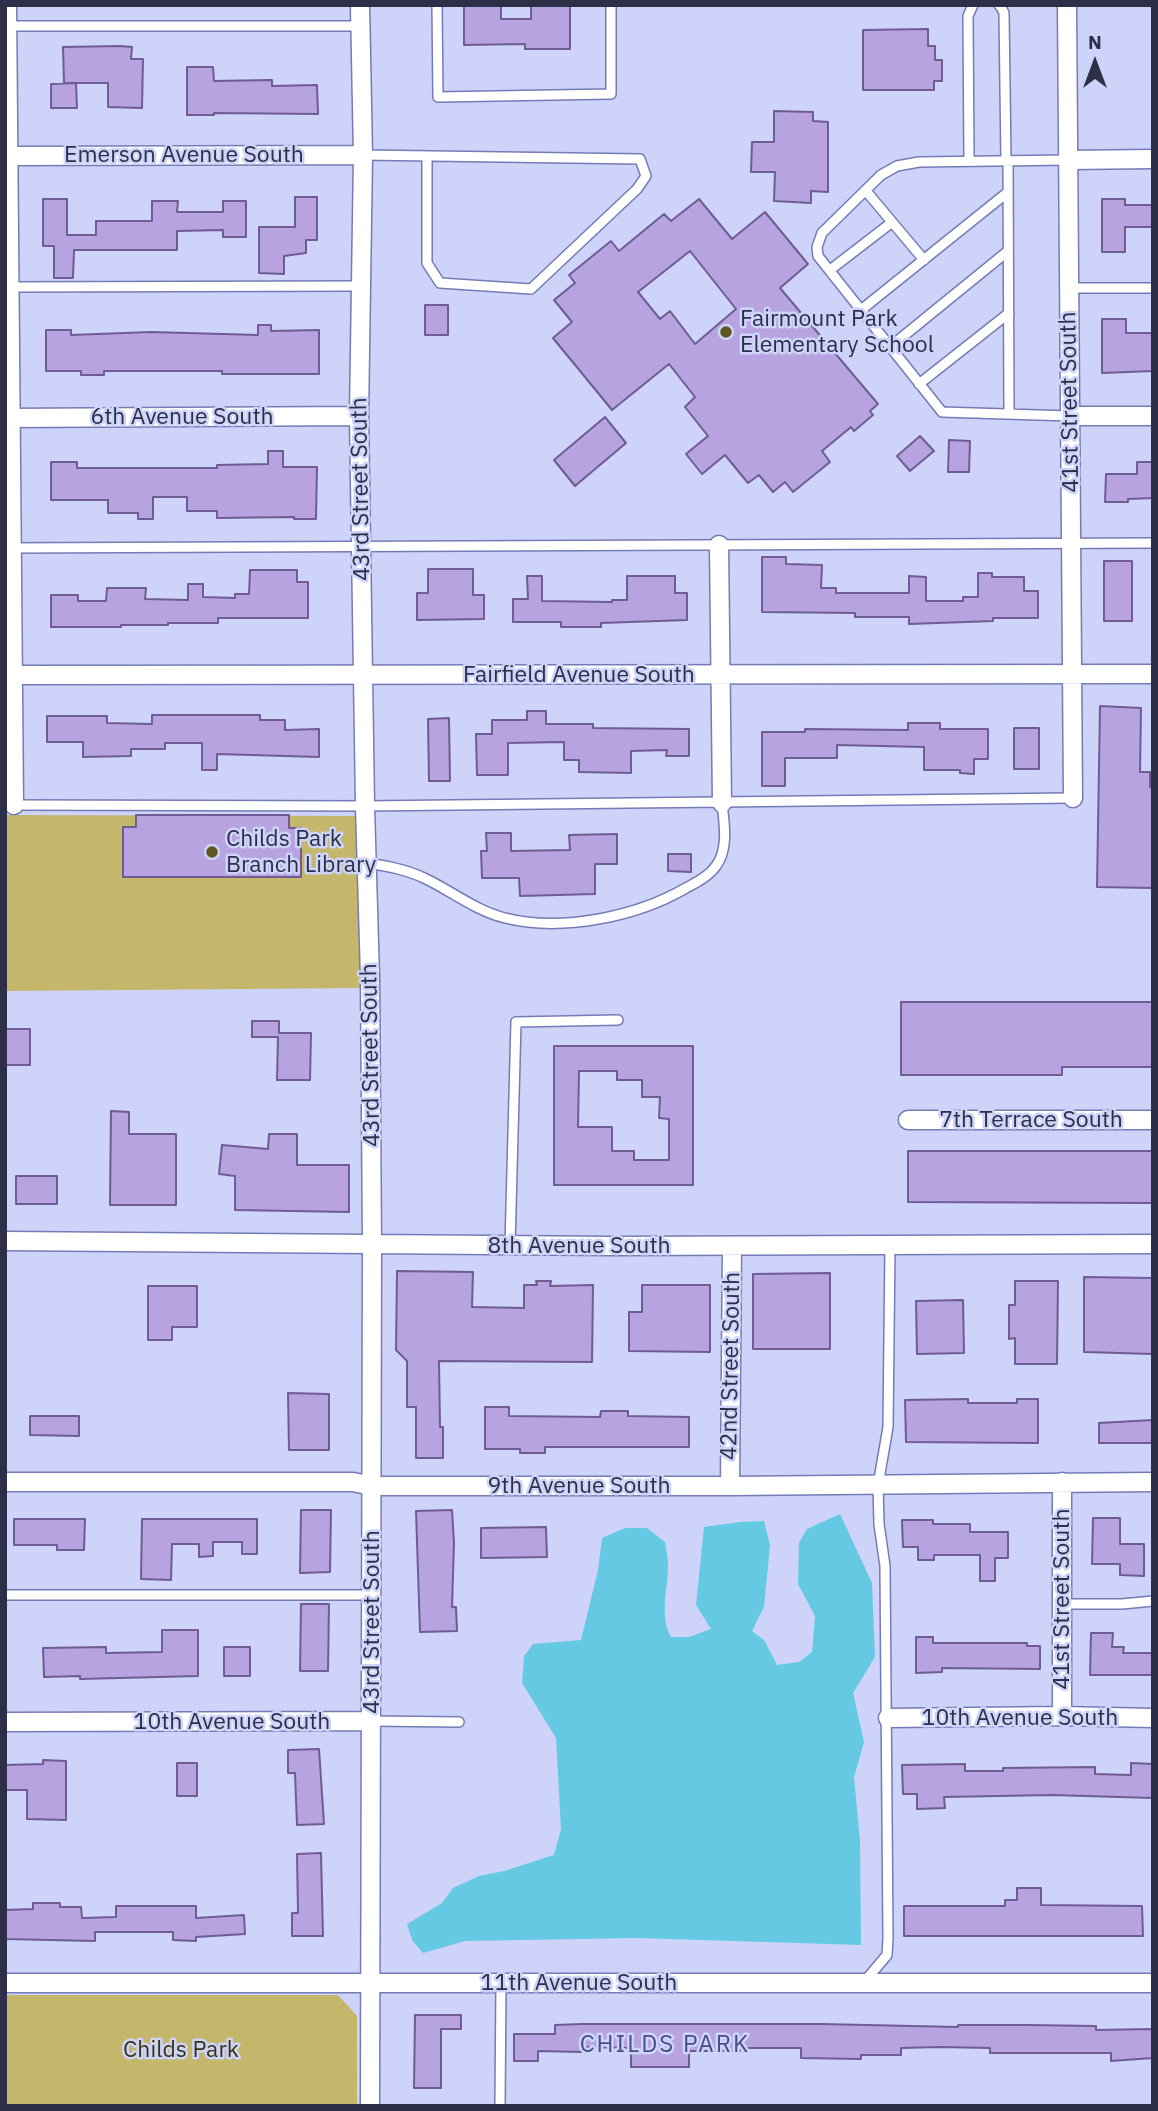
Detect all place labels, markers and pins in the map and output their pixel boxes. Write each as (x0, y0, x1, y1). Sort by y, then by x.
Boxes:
place label: Fairmount Park Elementary School (740, 305, 934, 359)
marker: Fairmount Park Elementary School (718, 324, 734, 340)
place label: Childs Park Branch Library (226, 825, 376, 879)
marker: Childs Park Branch Library (204, 844, 220, 860)

